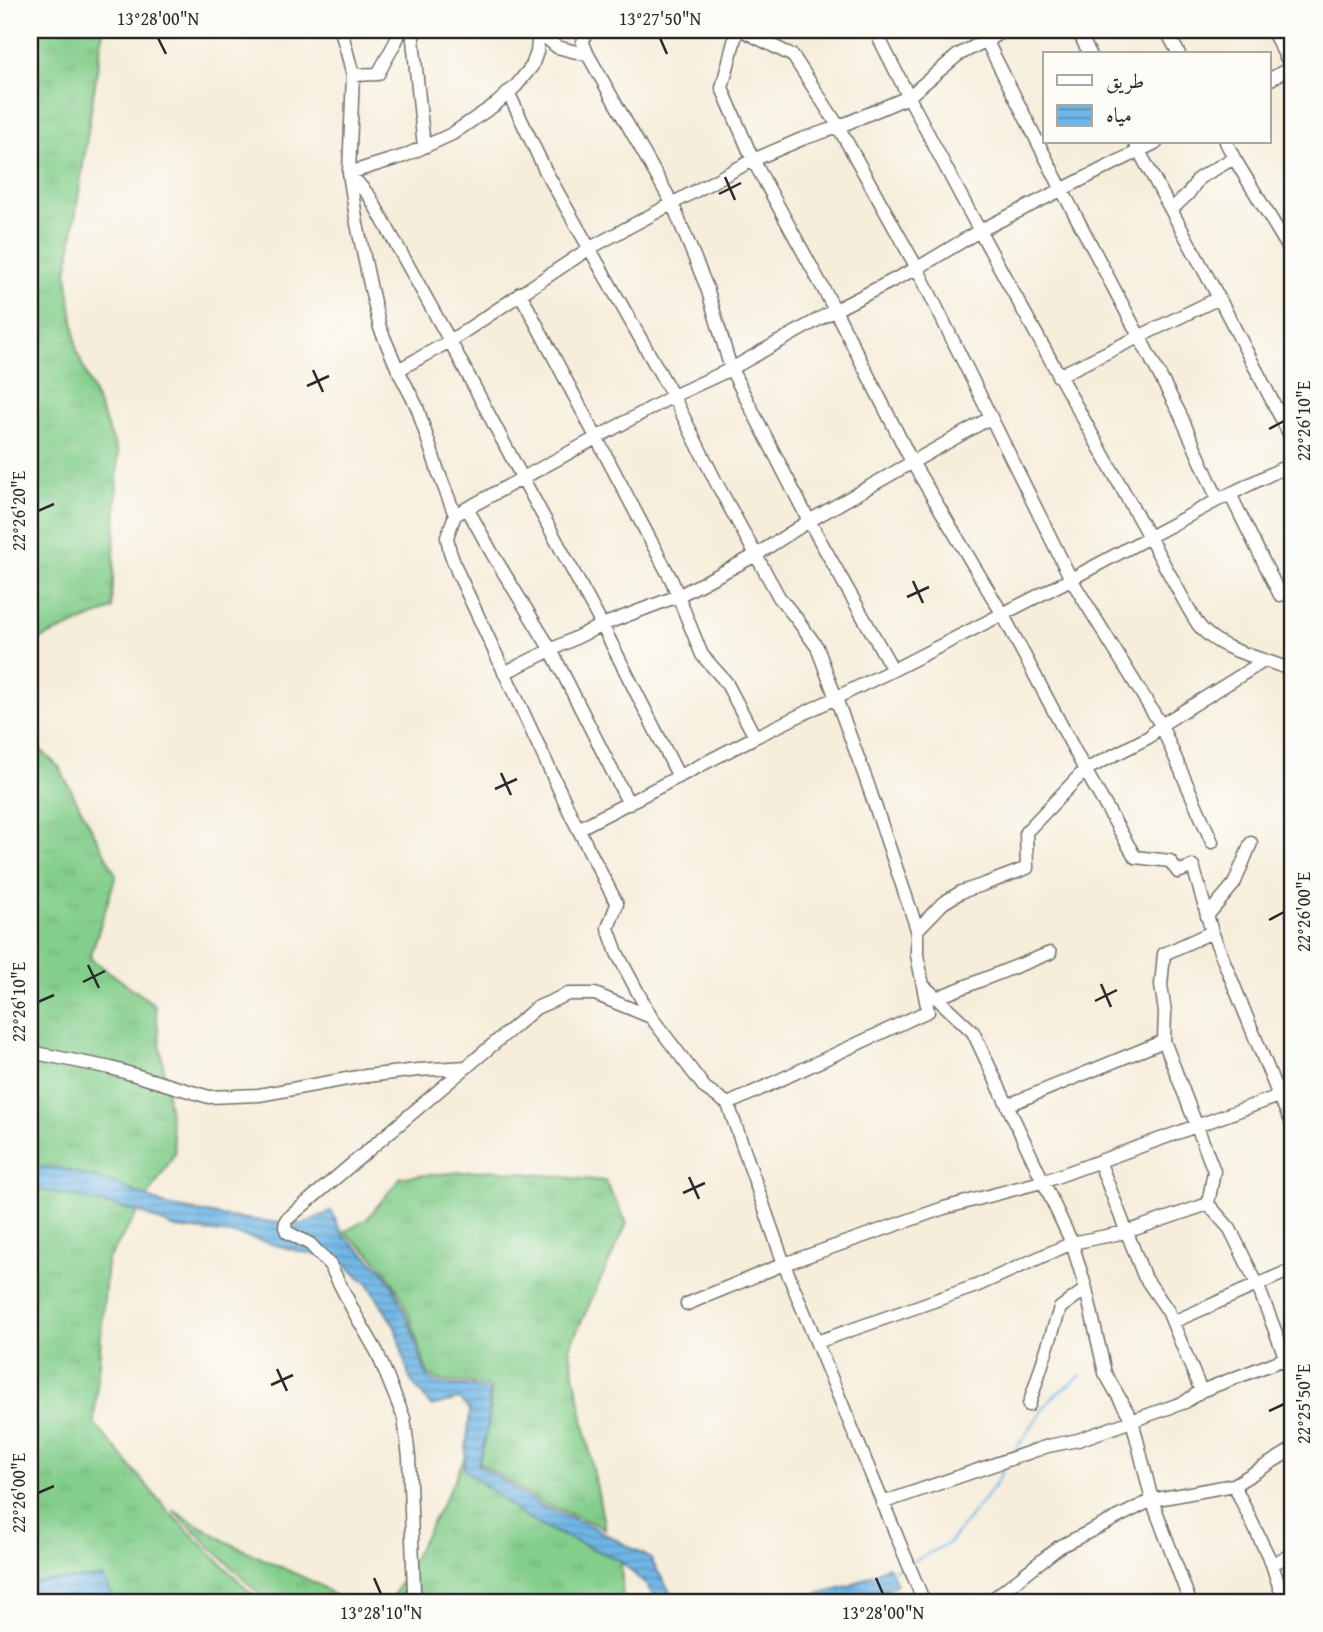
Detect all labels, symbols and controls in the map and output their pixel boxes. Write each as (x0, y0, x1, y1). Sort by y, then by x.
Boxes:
text: 13°28'00"N (117, 5, 200, 32)
text: 13°27'50"N (619, 5, 702, 32)
legend (1043, 52, 1270, 144)
text: طريق (1106, 65, 1144, 96)
text: مياه (1106, 99, 1132, 130)
text: 22°26'10"E (1290, 381, 1317, 461)
text: 22°26'20"E (5, 471, 32, 551)
text: 22°26'00"E (1290, 872, 1317, 952)
text: 22°26'10"E (5, 962, 32, 1042)
text: 22°25'50"E (1290, 1364, 1317, 1444)
text: 22°26'00"E (5, 1453, 32, 1533)
text: 13°28'10"N (340, 1599, 423, 1626)
text: 13°28'00"N (842, 1599, 925, 1626)

